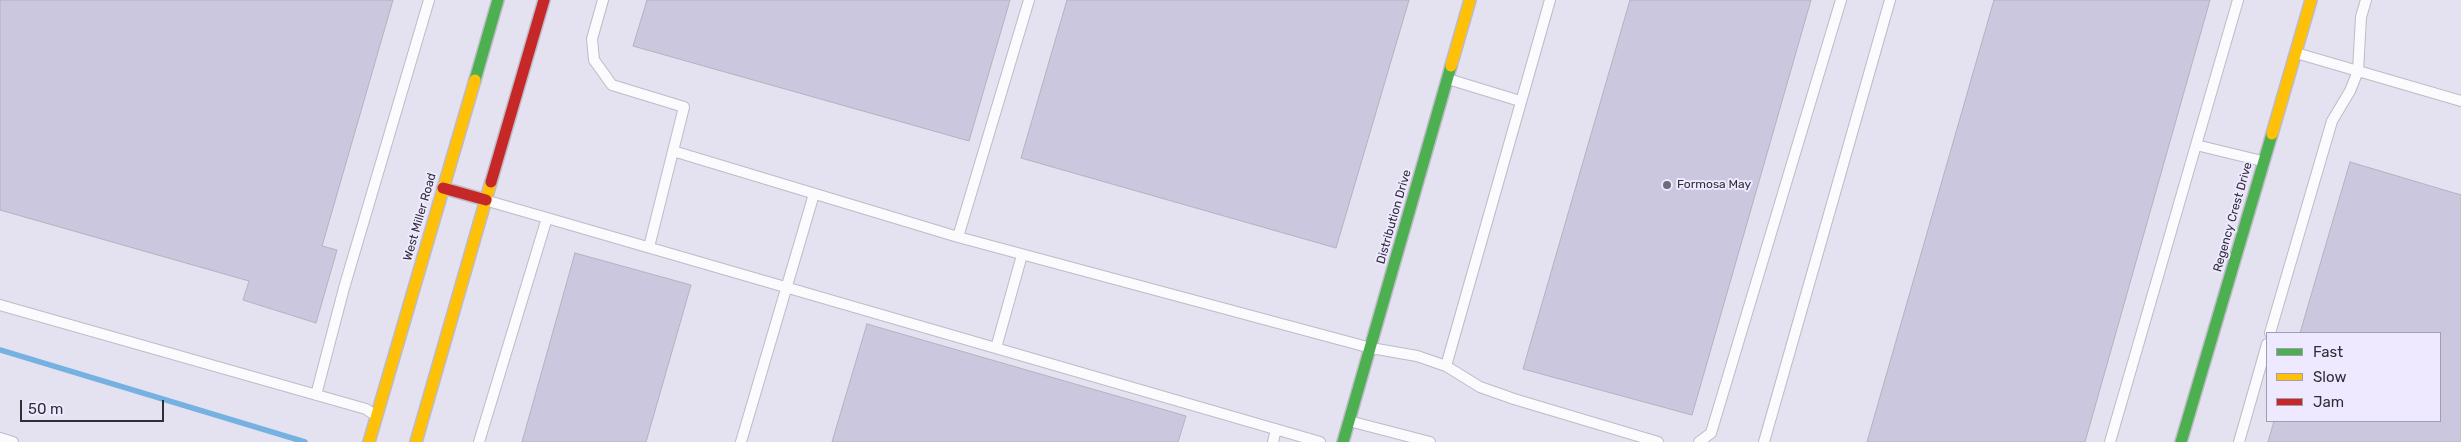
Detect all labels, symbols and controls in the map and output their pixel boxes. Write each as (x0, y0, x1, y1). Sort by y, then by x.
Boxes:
street label: Regency Crest Drive (2210, 160, 2256, 274)
street label: Distribution Drive (1374, 168, 1414, 266)
street label: West Miller Road (401, 171, 439, 263)
place label: Formosa May (1677, 178, 1751, 192)
marker: Formosa May (1661, 179, 1673, 191)
legend (2266, 332, 2441, 422)
text: Fast (2313, 343, 2343, 361)
text: Slow (2313, 368, 2346, 386)
scale bar (22, 390, 166, 422)
text: Jam (2313, 393, 2344, 411)
text: 50 m (28, 400, 63, 418)

